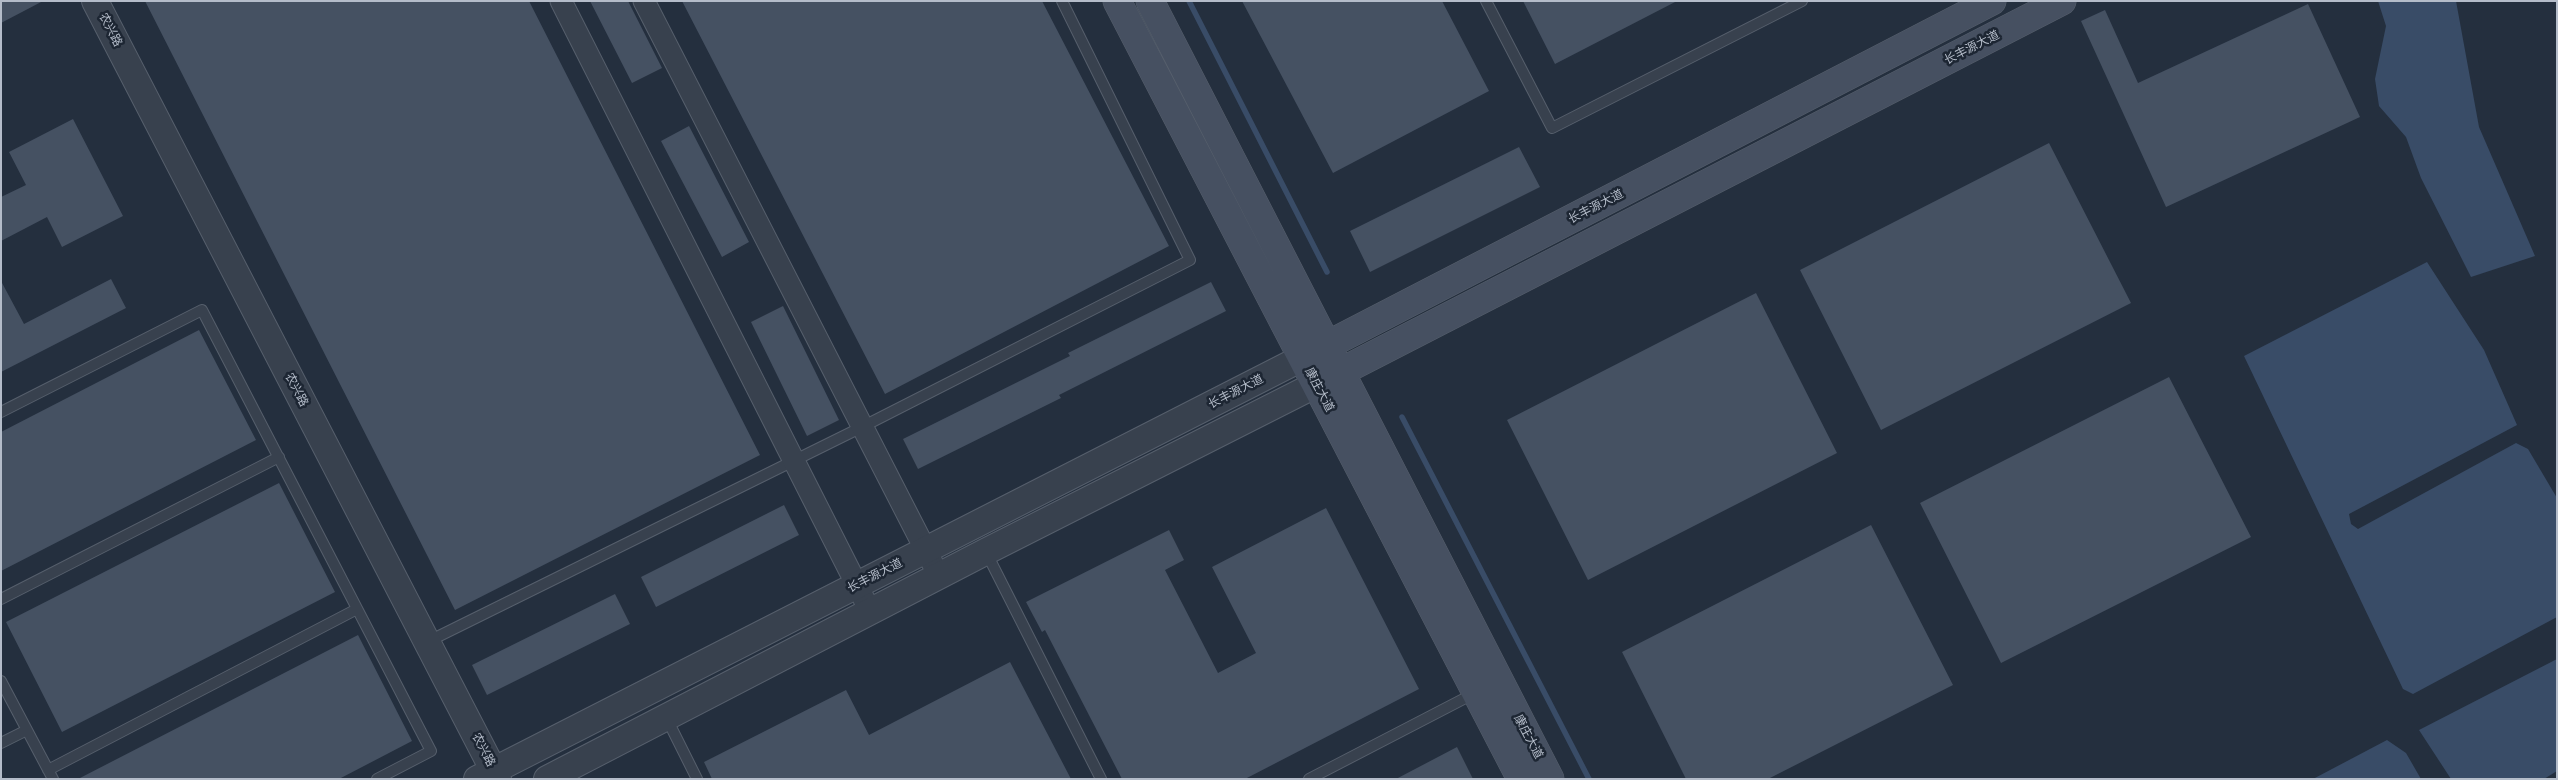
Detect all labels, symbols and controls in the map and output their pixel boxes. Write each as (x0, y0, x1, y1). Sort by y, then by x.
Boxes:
street label: 农兴路 (95, 11, 125, 49)
street label: 长丰源大道 (1942, 28, 2002, 68)
street label: 长丰源大道 (1566, 187, 1626, 227)
street label: 康庄大道 (1301, 365, 1337, 415)
street label: 农兴路 (281, 371, 311, 409)
street label: 长丰源大道 (1206, 372, 1266, 412)
street label: 长丰源大道 (845, 556, 905, 596)
street label: 康庄大道 (1510, 712, 1546, 762)
street label: 农兴路 (468, 731, 498, 769)

